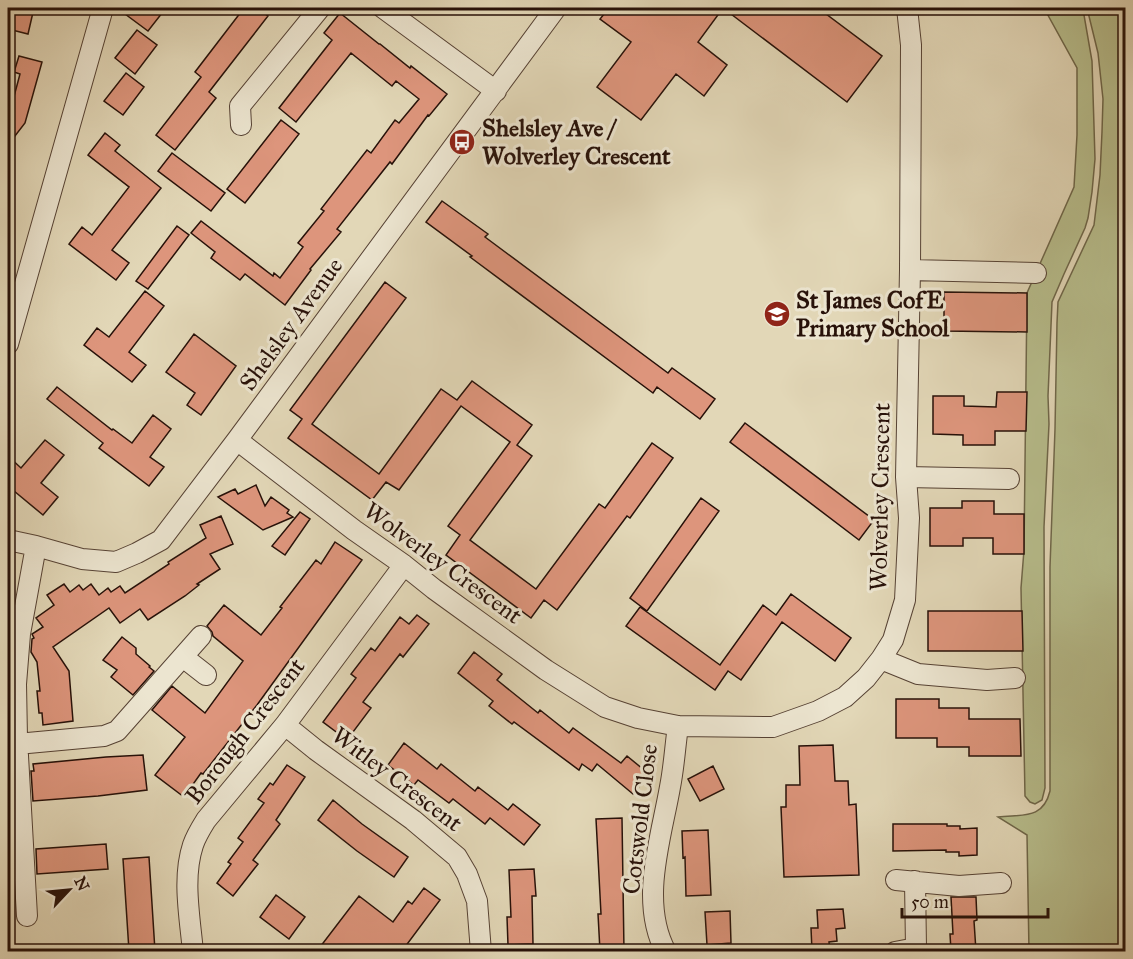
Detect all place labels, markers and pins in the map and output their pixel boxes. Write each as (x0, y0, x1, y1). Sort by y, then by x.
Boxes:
place label: Shelsley Ave / Wolverley Crescent (482, 113, 671, 171)
bus stop icon: Shelsley Ave / Wolverley Crescent (447, 127, 477, 157)
place label: St James CofE Primary School (796, 285, 950, 343)
school or university icon: St James CofE Primary School (762, 299, 792, 329)

